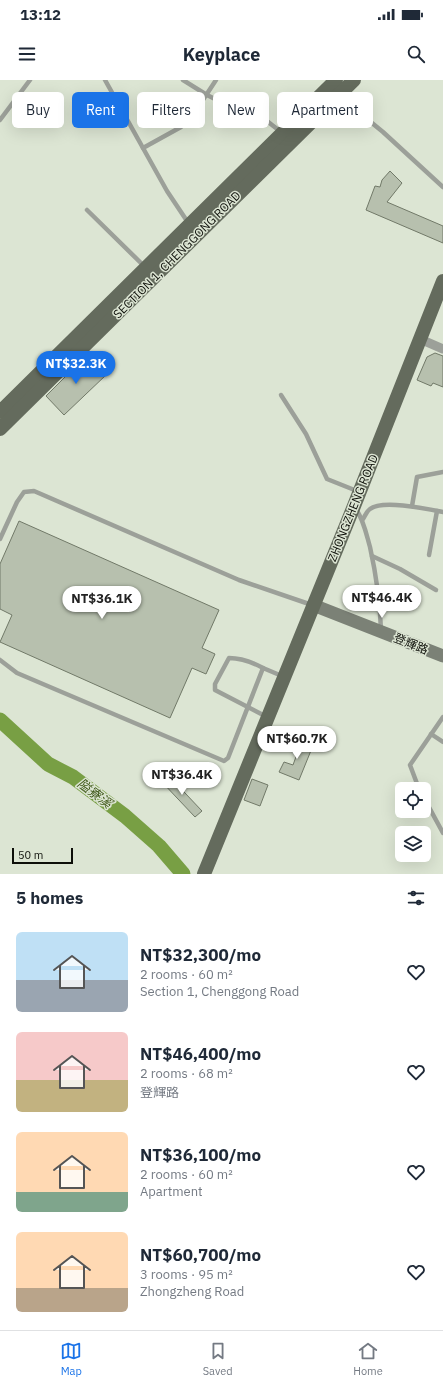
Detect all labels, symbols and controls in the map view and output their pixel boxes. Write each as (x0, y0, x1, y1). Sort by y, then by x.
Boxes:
text: 13:12 (20, 5, 61, 24)
icon: menu (16, 43, 38, 65)
text: Keyplace (183, 43, 260, 66)
icon: search (405, 43, 427, 65)
chip: Buy (12, 92, 64, 128)
chip: Rent (72, 92, 129, 128)
chip: Filters (137, 92, 205, 128)
chip: New (213, 92, 269, 128)
chip: Apartment (277, 92, 373, 128)
street label: SECTION 1, CHENGGONG ROAD (110, 188, 243, 321)
pin: NT$32.3K (35, 351, 117, 385)
text: NT$32.3K (45, 355, 107, 372)
street label: ZHONGZHENG ROAD (324, 452, 381, 564)
pin: NT$46.4K (341, 585, 423, 619)
pin: NT$36.1K (61, 586, 143, 620)
text: NT$46.4K (351, 589, 413, 606)
text: NT$36.1K (71, 590, 133, 607)
street label: 登輝路 (392, 630, 431, 657)
pin: NT$60.7K (256, 726, 338, 760)
text: NT$60.7K (266, 730, 328, 747)
pin: NT$36.4K (141, 762, 223, 796)
text: NT$36.4K (151, 766, 213, 783)
water label: 隘寮溪 (74, 775, 117, 813)
map controls (395, 782, 431, 862)
button: locate (395, 782, 431, 818)
button: layers (395, 826, 431, 862)
scale bar (12, 846, 73, 865)
text: 50 m (18, 848, 43, 862)
text: 5 homes (16, 887, 83, 909)
icon: filters (405, 887, 427, 909)
text: NT$32,300/mo (140, 944, 261, 966)
icon: home (48, 948, 96, 996)
icon: heart (405, 961, 427, 983)
text: 2 rooms · 60 m² (140, 966, 233, 983)
text: Section 1, Chenggong Road (140, 983, 299, 1000)
text: NT$46,400/mo (140, 1043, 261, 1065)
icon: home (48, 1048, 96, 1096)
icon: heart (405, 1061, 427, 1083)
text: 2 rooms · 68 m² (140, 1065, 233, 1082)
text: 登輝路 (140, 1084, 179, 1101)
text: NT$36,100/mo (140, 1144, 261, 1166)
icon: home (48, 1148, 96, 1196)
icon: heart (405, 1161, 427, 1183)
text: 2 rooms · 60 m² (140, 1166, 233, 1183)
text: Apartment (140, 1183, 203, 1200)
text: NT$60,700/mo (140, 1244, 261, 1266)
icon: home (48, 1248, 96, 1296)
icon: heart (405, 1261, 427, 1283)
text: 3 rooms · 95 m² (140, 1266, 233, 1283)
text: Zhongzheng Road (140, 1283, 244, 1300)
tab: Map (60, 1340, 82, 1378)
tab: Saved (203, 1340, 233, 1378)
tab: Home (353, 1340, 383, 1378)

